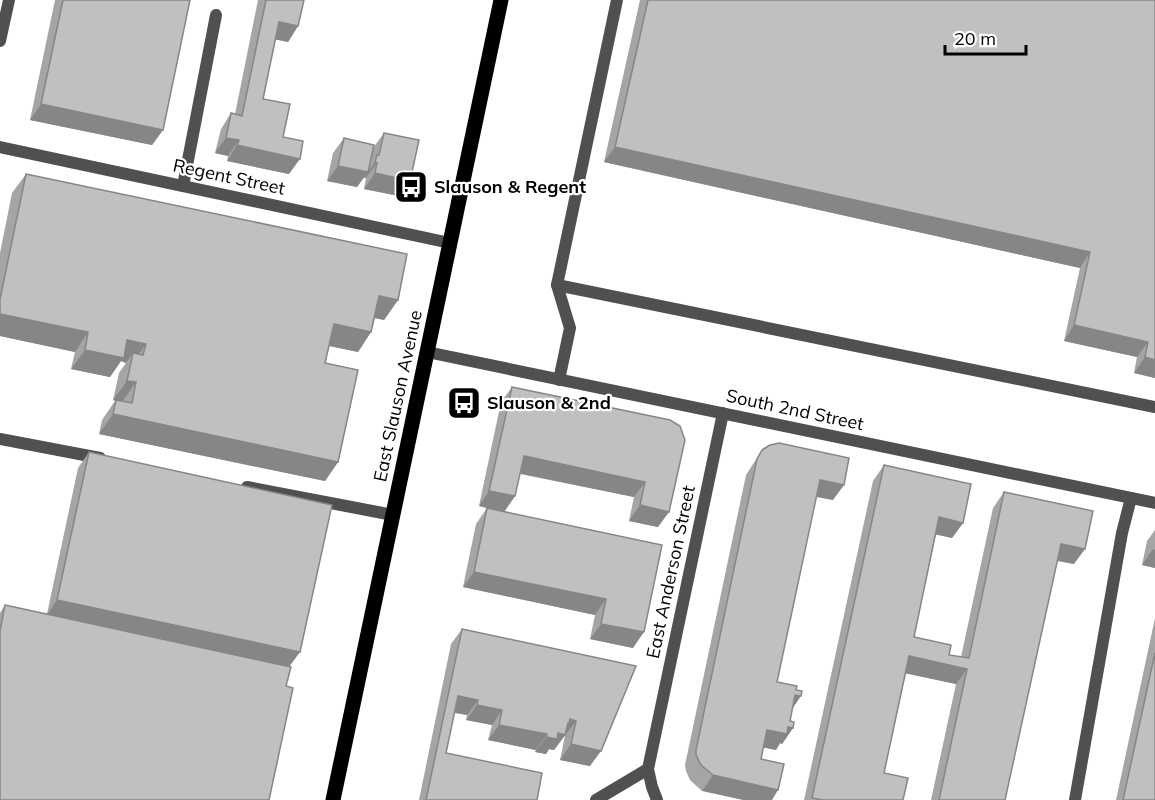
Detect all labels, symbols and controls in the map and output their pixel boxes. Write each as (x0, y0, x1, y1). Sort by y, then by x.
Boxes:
scale bar (945, 18, 1026, 56)
text: 20 m (954, 27, 996, 50)
street label: Regent Street (171, 153, 287, 200)
bus stop icon: Slauson & Regent (393, 169, 429, 205)
place label: Slauson & Regent (434, 175, 586, 198)
street label: East Slauson Avenue (368, 308, 427, 484)
street label: South 2nd Street (724, 384, 866, 435)
bus stop icon: Slauson & 2nd (446, 385, 482, 421)
place label: Slauson & 2nd (487, 391, 611, 414)
street label: East Anderson Street (641, 483, 700, 660)

